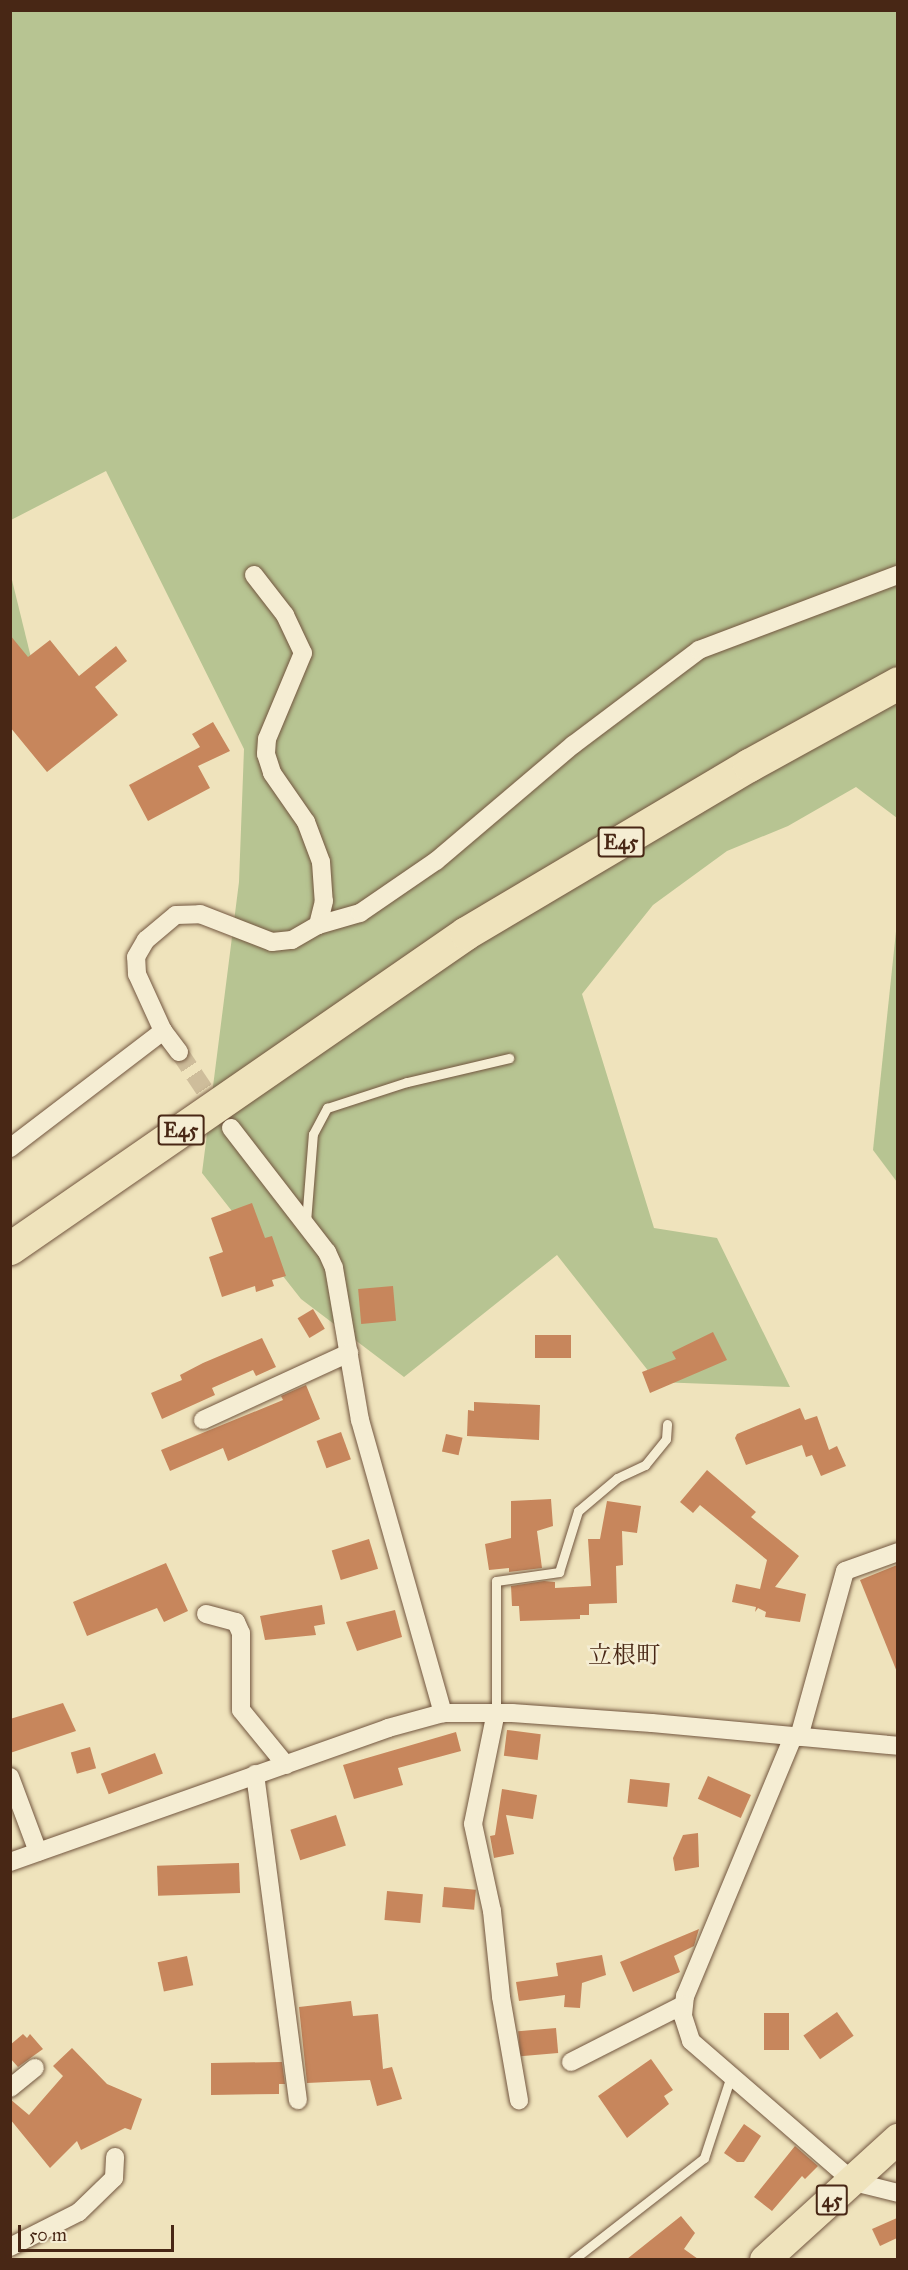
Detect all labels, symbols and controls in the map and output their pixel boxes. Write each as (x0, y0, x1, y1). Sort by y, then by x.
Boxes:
road number: E45 (597, 825, 645, 859)
road number: E45 (157, 1113, 205, 1147)
district label: 立根町 (588, 1642, 660, 1670)
road number: 45 (816, 2183, 848, 2217)
scale bar (21, 2213, 177, 2251)
text: 50 m (29, 2224, 67, 2246)

